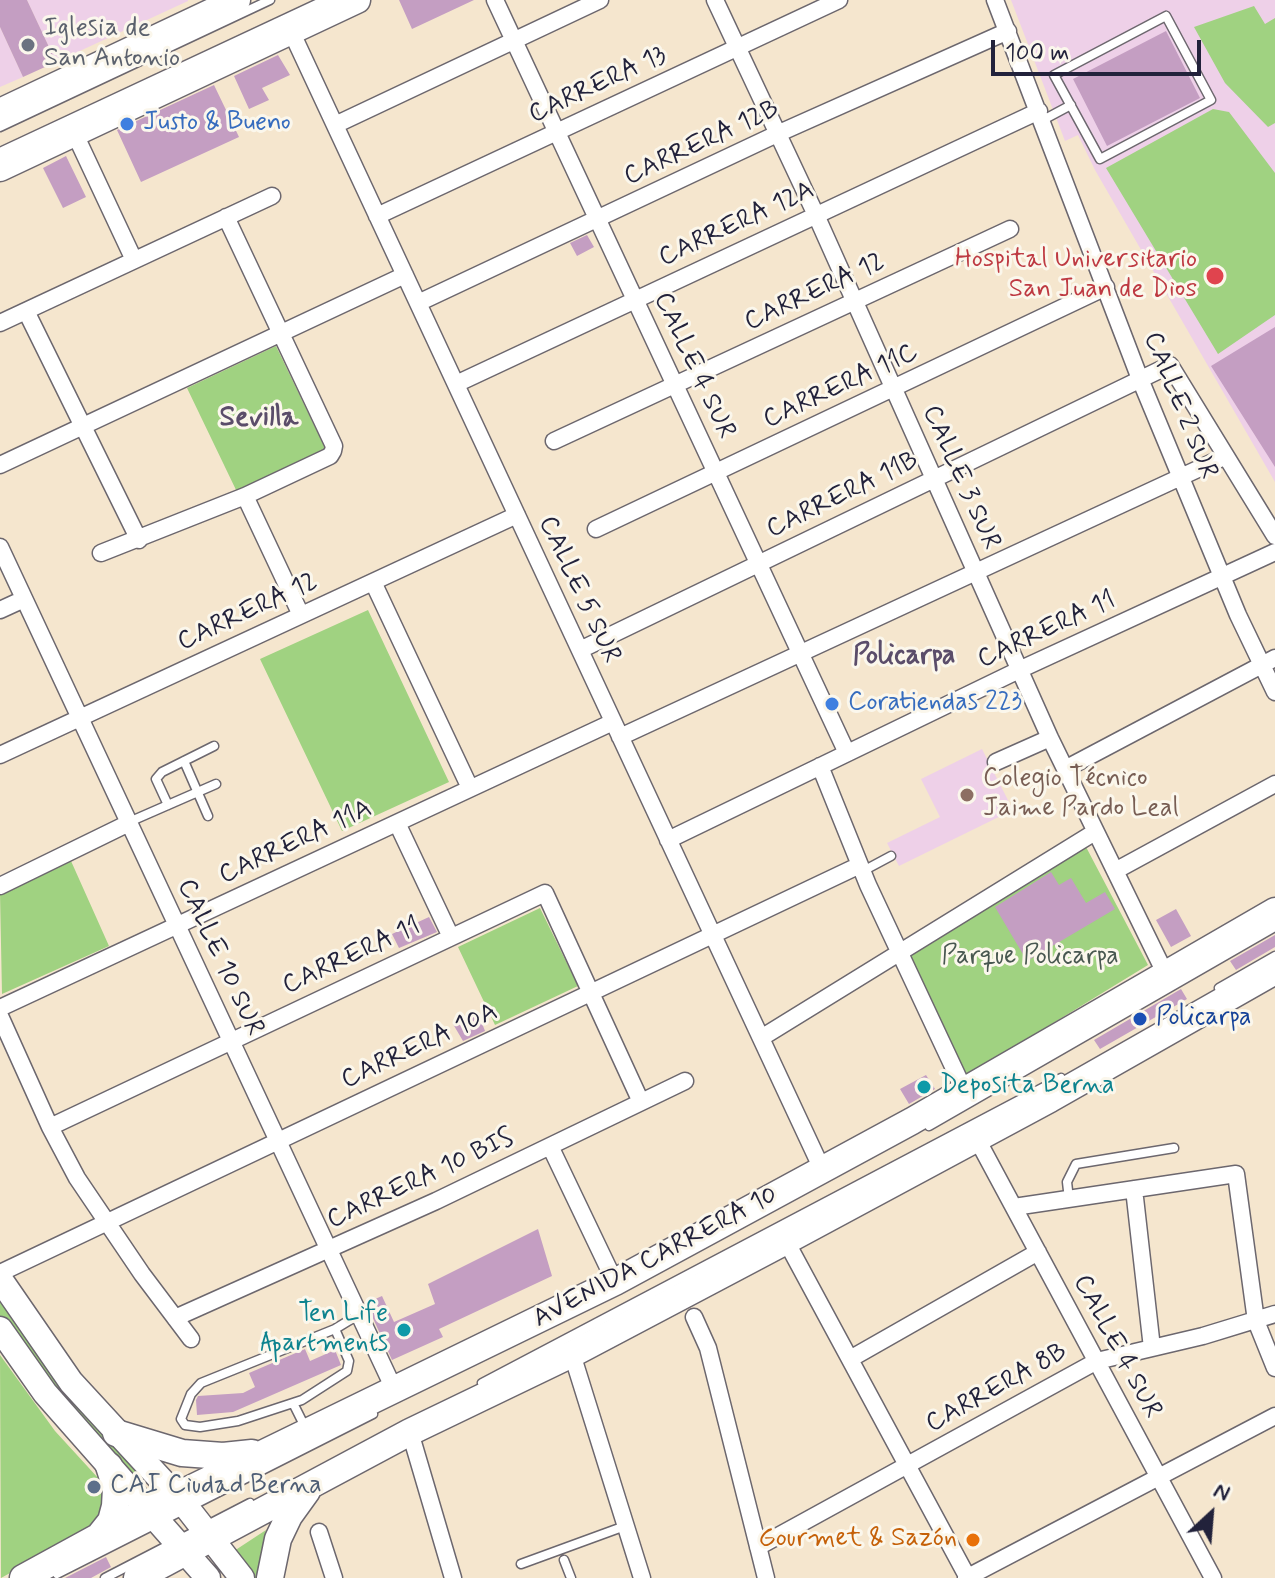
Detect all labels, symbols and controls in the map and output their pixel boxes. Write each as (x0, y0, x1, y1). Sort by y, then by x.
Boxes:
place label: Iglesia de San Antonio (44, 14, 180, 76)
scale bar (995, 24, 1205, 74)
marker: Iglesia de San Antonio (19, 36, 37, 54)
text: 100 m (1005, 38, 1069, 69)
street label: CARRERA 13 (524, 41, 672, 131)
street label: CARRERA 12B (620, 95, 784, 193)
place label: Justo & Bueno (143, 108, 291, 140)
marker: Justo & Bueno (118, 115, 136, 133)
street label: CARRERA 12A (654, 175, 820, 275)
place label: Hospital Universitario San Juan de Dios (955, 245, 1197, 306)
street label: CARRERA 12 (740, 247, 890, 339)
marker: Hospital Universitario San Juan de Dios (1204, 265, 1226, 287)
street label: CALLE 4 SUR (645, 288, 741, 444)
street label: CALLE 2 SUR (1135, 328, 1223, 484)
street label: CARRERA 11C (759, 338, 923, 436)
street label: CALLE 3 SUR (914, 401, 1006, 555)
district label: Sevilla (220, 402, 298, 436)
street label: CARRERA 11B (762, 446, 924, 546)
street label: CALLE 5 SUR (530, 512, 626, 668)
street label: CARRERA 12 (173, 567, 323, 659)
street label: CARRERA 11 (973, 586, 1121, 676)
district label: Policarpa (853, 640, 955, 674)
place label: Coratiendas 223 (848, 688, 1022, 720)
marker: Coratiendas 223 (823, 695, 841, 713)
place label: Colegio Técnico Jaime Pardo Leal (983, 764, 1179, 826)
marker: Colegio Técnico Jaime Pardo Leal (958, 786, 976, 804)
street label: CARRERA 11A (214, 794, 378, 892)
street label: CALLE 10 SUR (169, 875, 269, 1041)
street label: CARRERA 11 (278, 912, 426, 1002)
park label: Parque Policarpa (941, 942, 1119, 974)
street label: CARRERA 10A (337, 997, 503, 1097)
place label: Policarpa (1156, 1003, 1251, 1035)
marker: Policarpa (1131, 1010, 1149, 1028)
place label: Deposita Berna (940, 1071, 1114, 1103)
marker: Deposita Berna (915, 1078, 933, 1096)
street label: CARRERA 10 BIS (323, 1123, 519, 1237)
street label: AVENIDA CARRERA 10 (528, 1180, 784, 1336)
street label: CALLE 4 SUR (1065, 1270, 1167, 1424)
place label: Ten Life Apartments (260, 1299, 388, 1360)
marker: Ten Life Apartments (395, 1321, 413, 1339)
street label: CARRERA 8B (921, 1337, 1073, 1441)
place label: CAI Ciudad Berna (110, 1471, 322, 1503)
north arrow (1171, 1474, 1251, 1554)
text: N (1209, 1477, 1234, 1508)
marker: CAI Ciudad Berna (85, 1478, 103, 1496)
place label: Gourmet & Sazón (759, 1524, 957, 1556)
marker: Gourmet & Sazón (964, 1531, 982, 1549)

